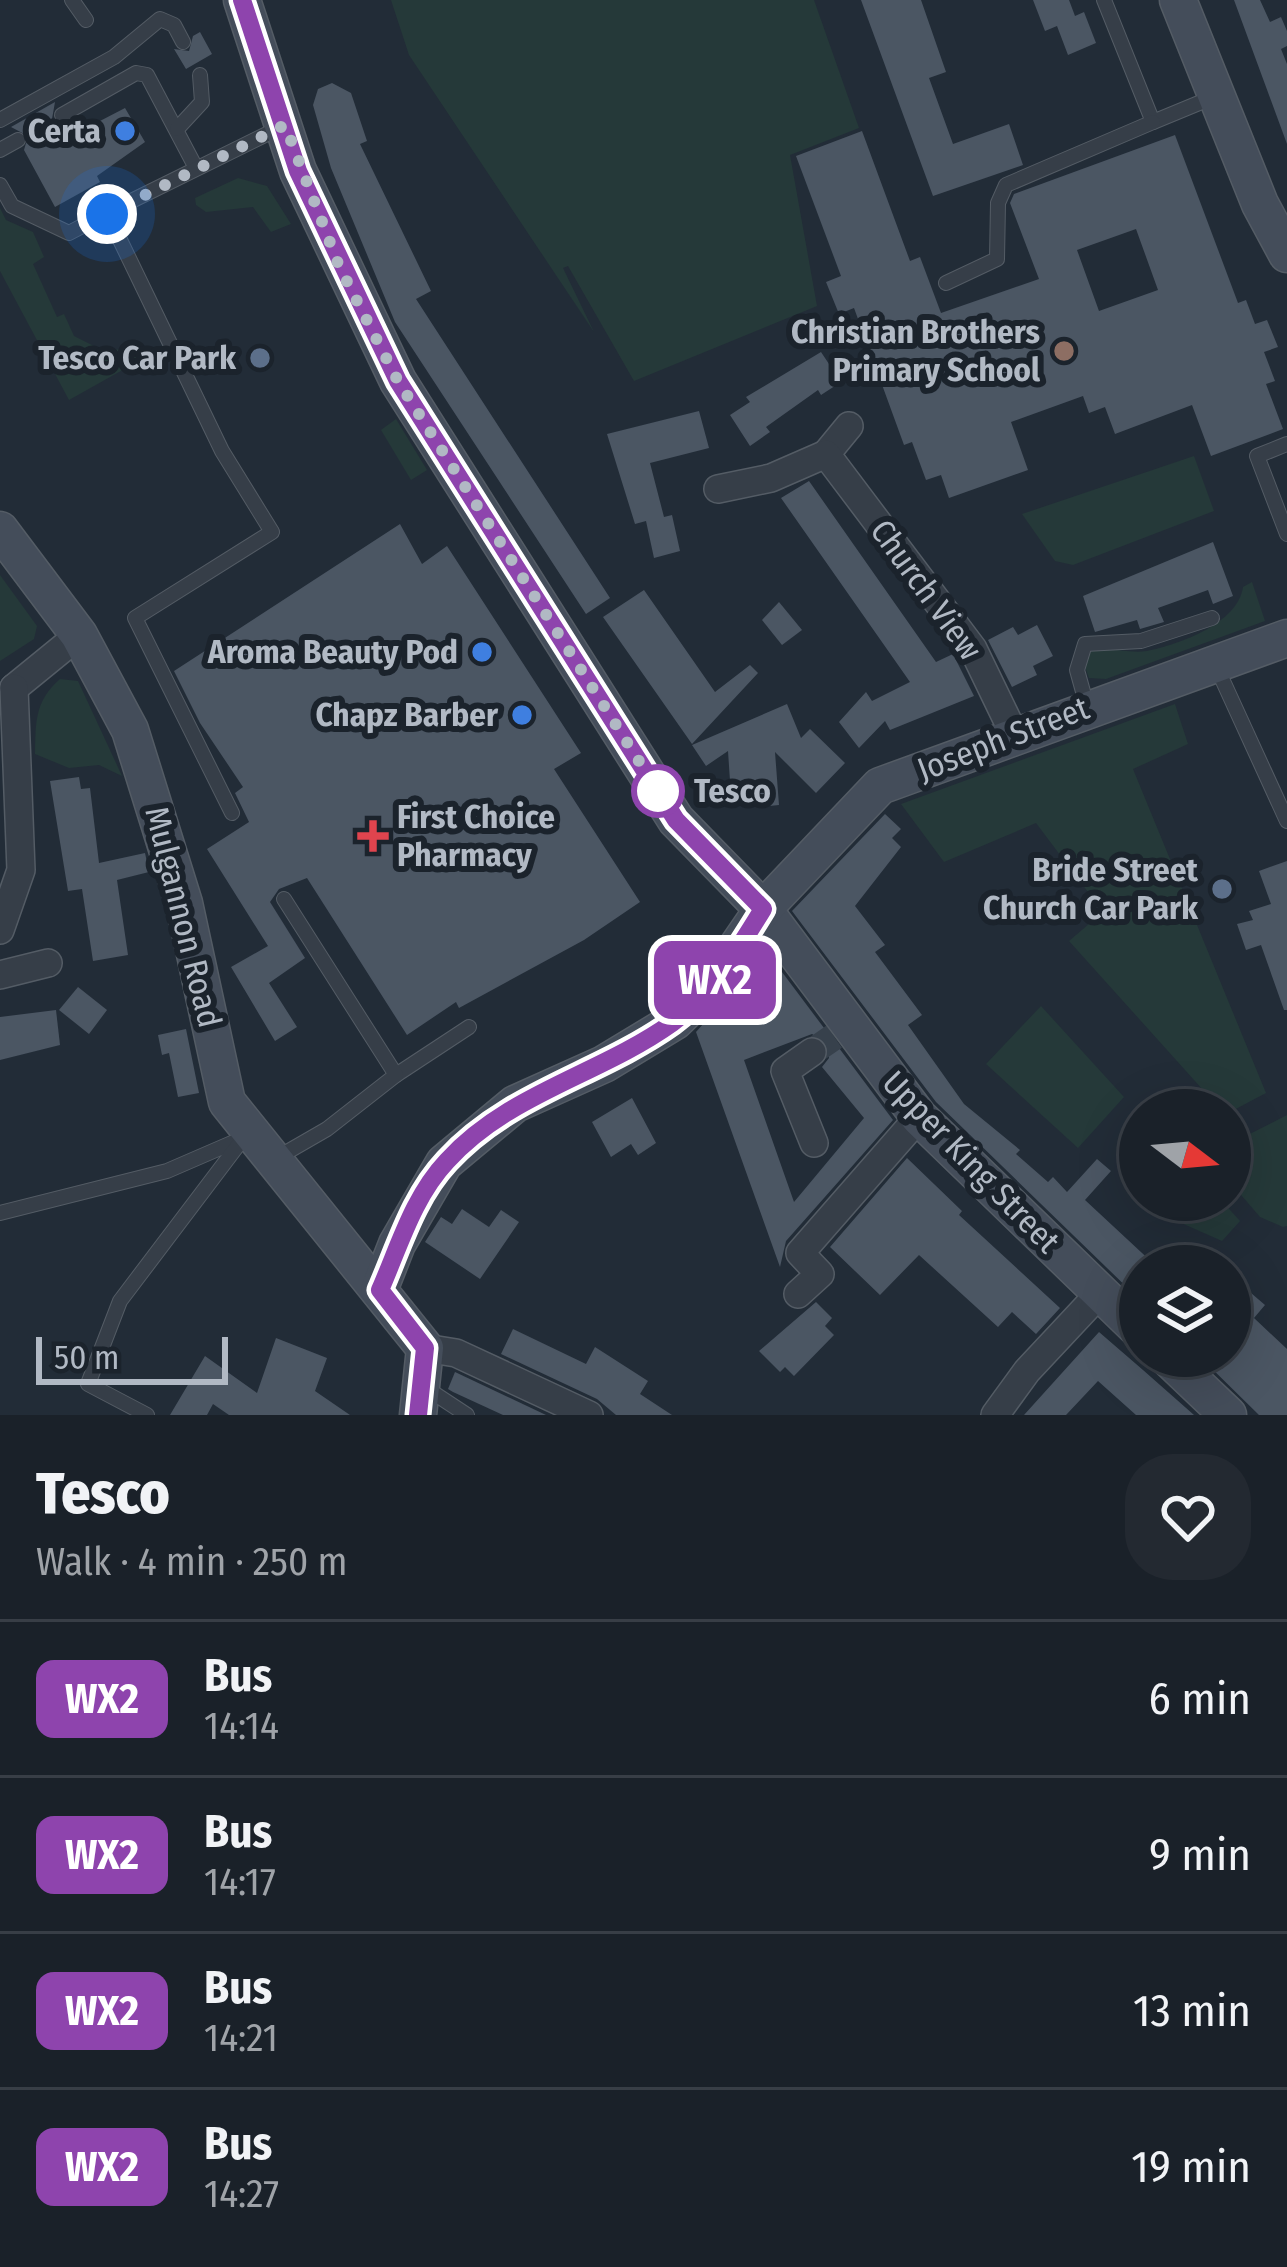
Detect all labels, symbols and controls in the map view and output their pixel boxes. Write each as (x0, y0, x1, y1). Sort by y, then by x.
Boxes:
place label: Certa (28, 111, 101, 151)
marker: Certa (112, 118, 138, 144)
your location (77, 184, 137, 244)
place label: Christian Brothers Primary School (791, 312, 1041, 390)
place label: Tesco Car Park (38, 338, 237, 378)
marker: Christian Brothers Primary School (1051, 338, 1077, 364)
marker: Tesco Car Park (247, 345, 273, 371)
street label: Church View (862, 512, 990, 668)
place label: Aroma Beauty Pod (207, 632, 458, 672)
marker: Aroma Beauty Pod (469, 639, 495, 665)
street label: Joseph Street (912, 688, 1095, 790)
place label: Chapz Barber (315, 695, 499, 735)
marker: Chapz Barber (509, 702, 535, 728)
marker: Tesco (633, 766, 683, 816)
place label: Tesco (694, 771, 771, 811)
place label: First Choice Pharmacy (397, 797, 555, 875)
street label: Mulgannon Road (136, 802, 230, 1032)
marker: First Choice Pharmacy (360, 823, 386, 849)
place label: Bride Street Church Car Park (983, 850, 1199, 928)
marker: Bride Street Church Car Park (1209, 876, 1235, 902)
line badge: WX2 (646, 941, 784, 1019)
text: WX2 (678, 955, 752, 1005)
street label: Upper King Street (874, 1063, 1068, 1262)
north arrow (1119, 1089, 1251, 1221)
map controls (1119, 1089, 1251, 1377)
button: layers (1119, 1245, 1251, 1377)
scale bar (36, 1331, 228, 1384)
text: 50 m (54, 1338, 119, 1378)
button: heart (1125, 1454, 1251, 1580)
text: Tesco (36, 1460, 170, 1528)
text: Walk · 4 min · 250 m (36, 1539, 347, 1585)
text: Bus (204, 1649, 272, 1703)
text: 6 min (1148, 1672, 1251, 1726)
text: WX2 (65, 1674, 139, 1724)
text: 14:14 (204, 1703, 279, 1749)
text: Bus (204, 1805, 272, 1859)
text: 9 min (1149, 1828, 1251, 1882)
text: WX2 (65, 1830, 139, 1880)
text: 14:17 (204, 1859, 276, 1905)
text: Bus (204, 1961, 272, 2015)
text: 13 min (1133, 1984, 1251, 2038)
text: WX2 (65, 1986, 139, 2036)
text: 14:21 (204, 2015, 278, 2061)
text: Bus (204, 2117, 272, 2171)
text: 19 min (1131, 2140, 1251, 2194)
text: WX2 (65, 2142, 139, 2192)
text: 14:27 (204, 2171, 279, 2217)

